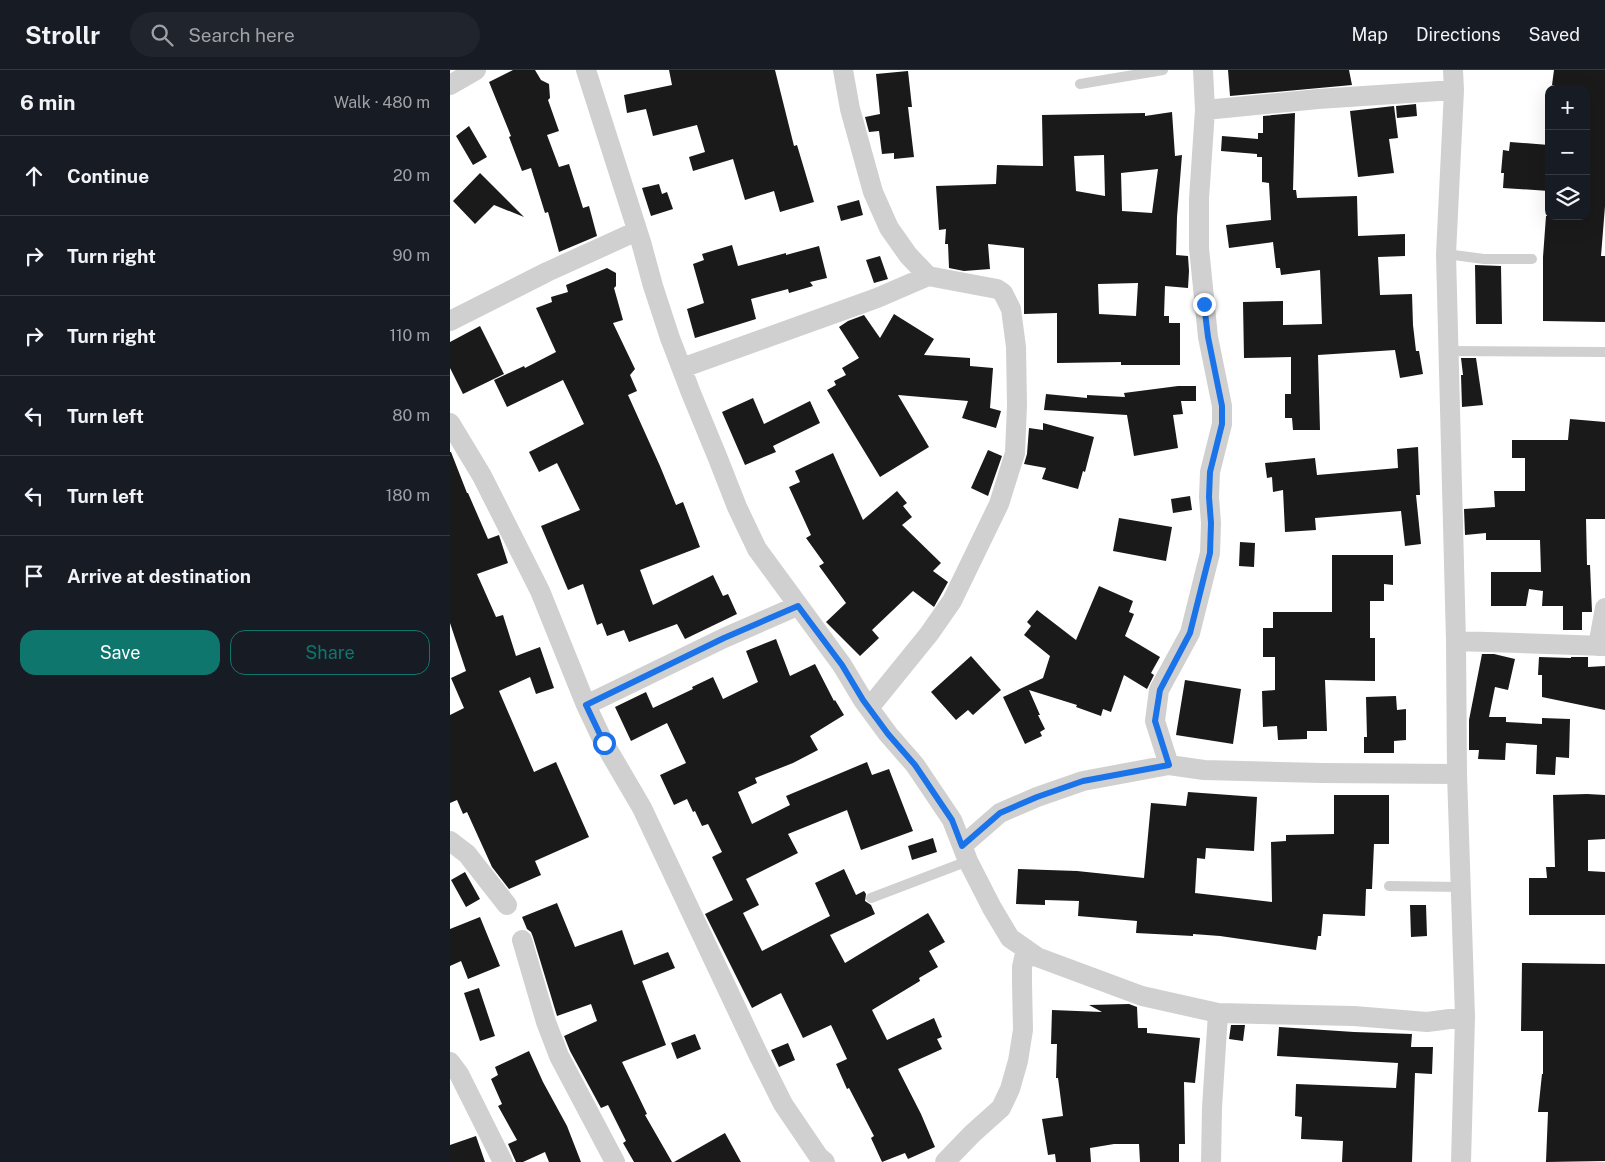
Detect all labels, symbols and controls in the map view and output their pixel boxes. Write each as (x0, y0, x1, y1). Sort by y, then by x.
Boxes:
search box (130, 12, 480, 57)
text: Strollr (25, 21, 100, 49)
icon: search (148, 21, 176, 49)
text: Search here (188, 24, 295, 46)
text: Map (1351, 24, 1388, 45)
text: Directions (1416, 24, 1501, 45)
text: Saved (1529, 24, 1580, 45)
map controls (1545, 85, 1590, 220)
button: + (1545, 85, 1590, 130)
text: 6 min (20, 90, 76, 115)
text: Walk · 480 m (334, 93, 430, 112)
button: − (1545, 130, 1590, 175)
icon: ahead (20, 162, 48, 190)
text: Continue (67, 165, 149, 187)
text: 20 m (393, 166, 430, 185)
button: layers (1545, 175, 1590, 220)
icon: right (20, 242, 48, 270)
text: Turn right (67, 245, 156, 267)
text: 90 m (393, 246, 430, 265)
route end (1193, 293, 1216, 316)
icon: right (20, 322, 48, 350)
text: Turn right (67, 325, 156, 347)
text: 110 m (389, 326, 430, 345)
icon: left (20, 402, 48, 430)
text: Turn left (67, 405, 144, 427)
text: 80 m (392, 406, 430, 425)
icon: left (20, 482, 48, 510)
text: Turn left (67, 485, 144, 507)
text: 180 m (386, 486, 430, 505)
icon: arrive (20, 562, 48, 590)
text: Arrive at destination (67, 565, 251, 587)
button: Save (20, 630, 220, 675)
button: Share (230, 630, 430, 675)
route start (593, 732, 616, 755)

